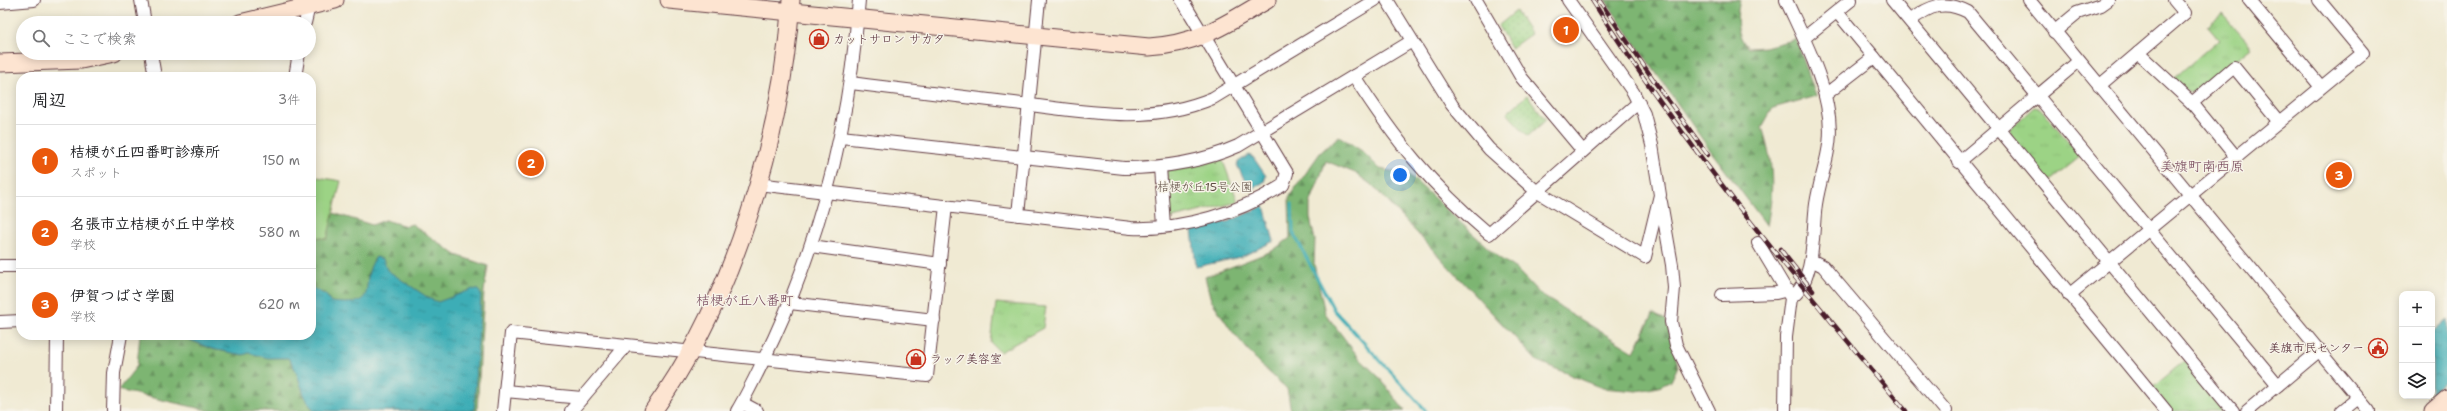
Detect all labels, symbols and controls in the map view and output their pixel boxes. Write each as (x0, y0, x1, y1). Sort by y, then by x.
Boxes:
pin: 1 (1553, 15, 1579, 45)
search box (16, 16, 316, 60)
icon: search (30, 27, 52, 49)
shop icon: カットサロン サカタ (808, 28, 830, 50)
text: ここで検索 (62, 29, 137, 49)
place label: カットサロン サカタ (833, 31, 945, 47)
text: 周辺 (32, 89, 66, 111)
text: 3件 (278, 91, 300, 108)
text: 桔梗が丘四番町診療所 (70, 142, 220, 162)
pin: 2 (518, 148, 544, 178)
text: 1 (42, 152, 48, 169)
text: 150 m (262, 152, 300, 169)
district label: 美旗町南西原 (2160, 157, 2244, 175)
pin: 3 (2326, 160, 2352, 190)
text: スポット (70, 164, 122, 181)
your location (1390, 165, 1410, 185)
park label: 桔梗が丘15号公園 (1157, 179, 1253, 195)
text: 名張市立桔梗が丘中学校 (70, 214, 235, 234)
text: 2 (40, 224, 50, 241)
text: 580 m (259, 224, 300, 241)
text: 学校 (70, 236, 96, 253)
text: 伊賀つばさ学園 (70, 286, 175, 306)
district label: 桔梗が丘八番町 (696, 291, 794, 309)
map controls (2399, 291, 2435, 399)
button: + (2399, 291, 2435, 327)
text: 3 (40, 296, 50, 313)
text: 620 m (258, 296, 300, 313)
text: 学校 (70, 308, 96, 325)
button: − (2399, 327, 2435, 363)
public building icon: 美旗市民センター (2367, 337, 2389, 359)
place label: 美旗市民センター (2268, 340, 2364, 356)
shop icon: ラック美容室 (905, 348, 927, 370)
place label: ラック美容室 (930, 351, 1002, 367)
button: layers (2399, 363, 2435, 399)

